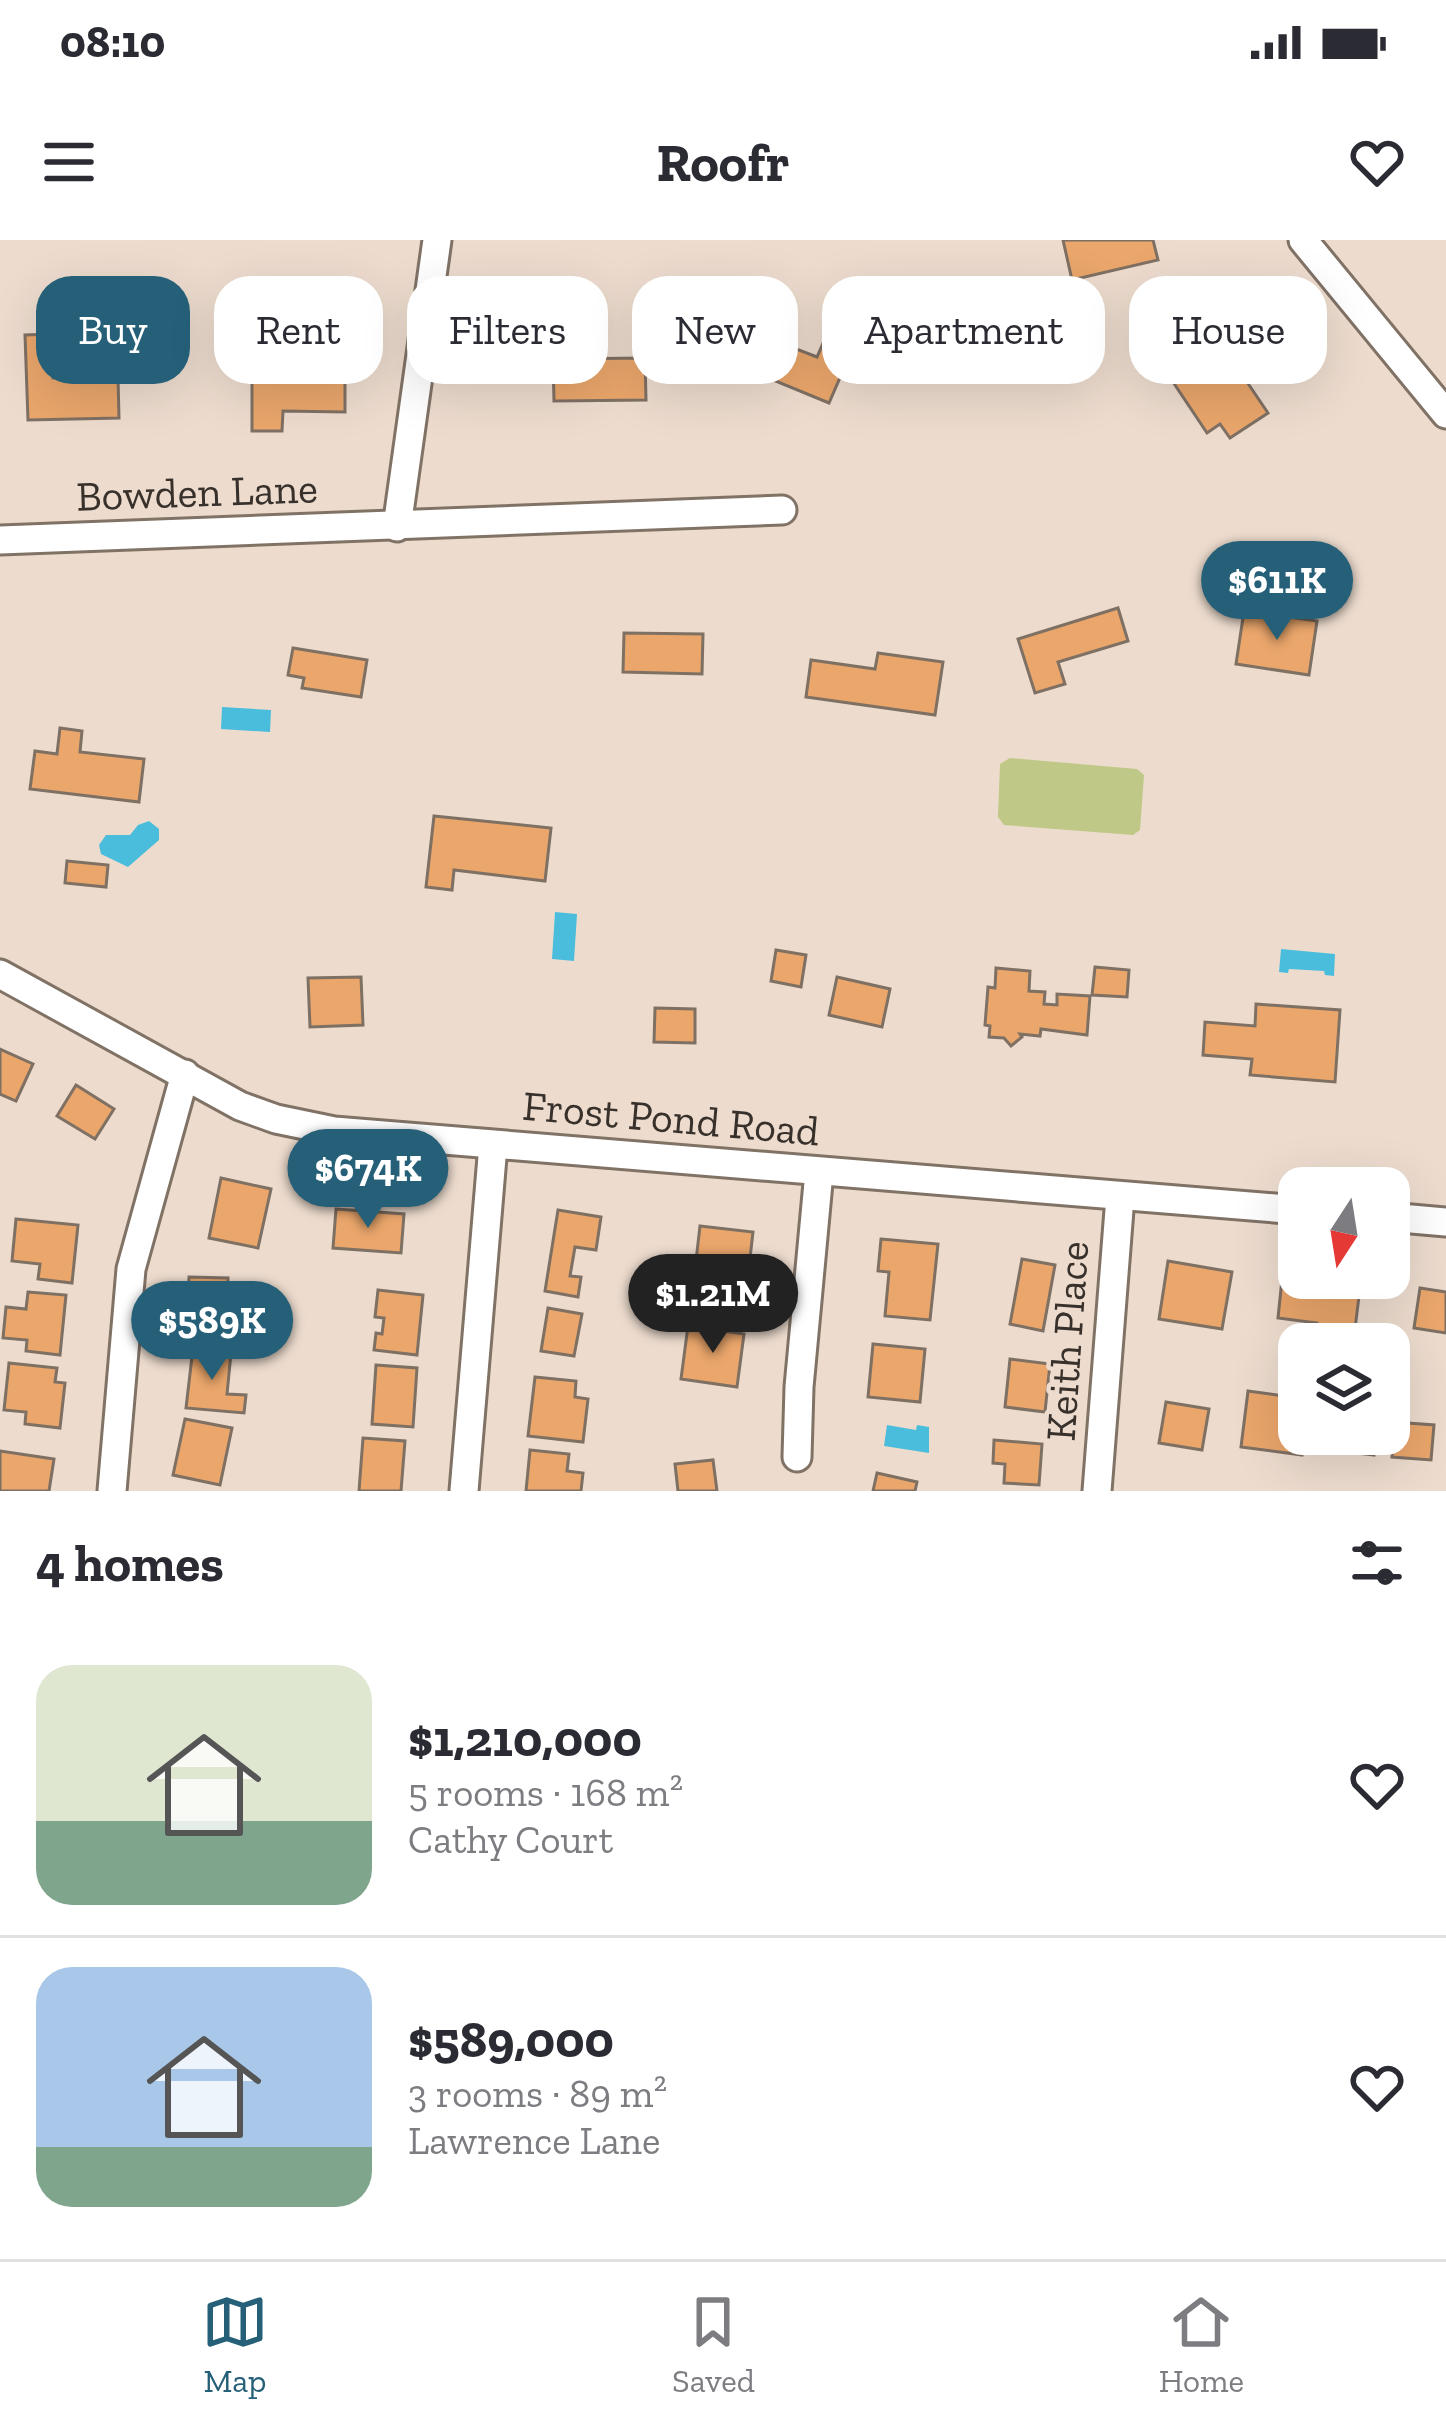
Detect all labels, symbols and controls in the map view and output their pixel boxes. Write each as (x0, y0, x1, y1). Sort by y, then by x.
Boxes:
text: 08:10 (60, 15, 165, 69)
icon: menu (36, 129, 102, 195)
icon: heart (1344, 129, 1410, 195)
text: Roofr (657, 130, 789, 195)
chip: Buy (36, 276, 190, 384)
chip: Rent (214, 276, 383, 384)
chip: Filters (407, 276, 608, 384)
chip: New (632, 276, 798, 384)
chip: Apartment (822, 276, 1105, 384)
chip: House (1129, 276, 1327, 384)
street label: Bowden Lane (75, 462, 319, 522)
pin: $611K (1193, 541, 1361, 643)
text: $611K (1228, 556, 1326, 603)
street label: Frost Pond Road (520, 1080, 822, 1156)
pin: $674K (284, 1129, 452, 1231)
text: $674K (314, 1144, 422, 1191)
north arrow (1278, 1167, 1410, 1299)
map controls (1278, 1167, 1410, 1455)
street label: Keith Place (1035, 1239, 1099, 1443)
pin: $1.21M (615, 1254, 811, 1356)
text: $1.21M (655, 1269, 771, 1316)
pin: $589K (128, 1281, 296, 1383)
text: $589K (158, 1296, 266, 1343)
button: layers (1278, 1323, 1410, 1455)
icon: filters (1344, 1530, 1410, 1596)
text: 4 homes (36, 1533, 224, 1594)
text: $1,210,000 (408, 1708, 642, 1769)
icon: home (132, 1713, 276, 1857)
icon: heart (1344, 1752, 1410, 1818)
text: 5 rooms · 168 m² (408, 1769, 683, 1816)
text: Cathy Court (408, 1816, 613, 1863)
text: $589,000 (408, 2009, 614, 2070)
icon: home (132, 2015, 276, 2159)
icon: heart (1344, 2054, 1410, 2120)
text: 3 rooms · 89 m² (408, 2070, 667, 2117)
text: Lawrence Lane (408, 2117, 660, 2164)
tab: Map (202, 2289, 268, 2400)
tab: Saved (672, 2289, 755, 2400)
tab: Home (1159, 2289, 1244, 2400)

